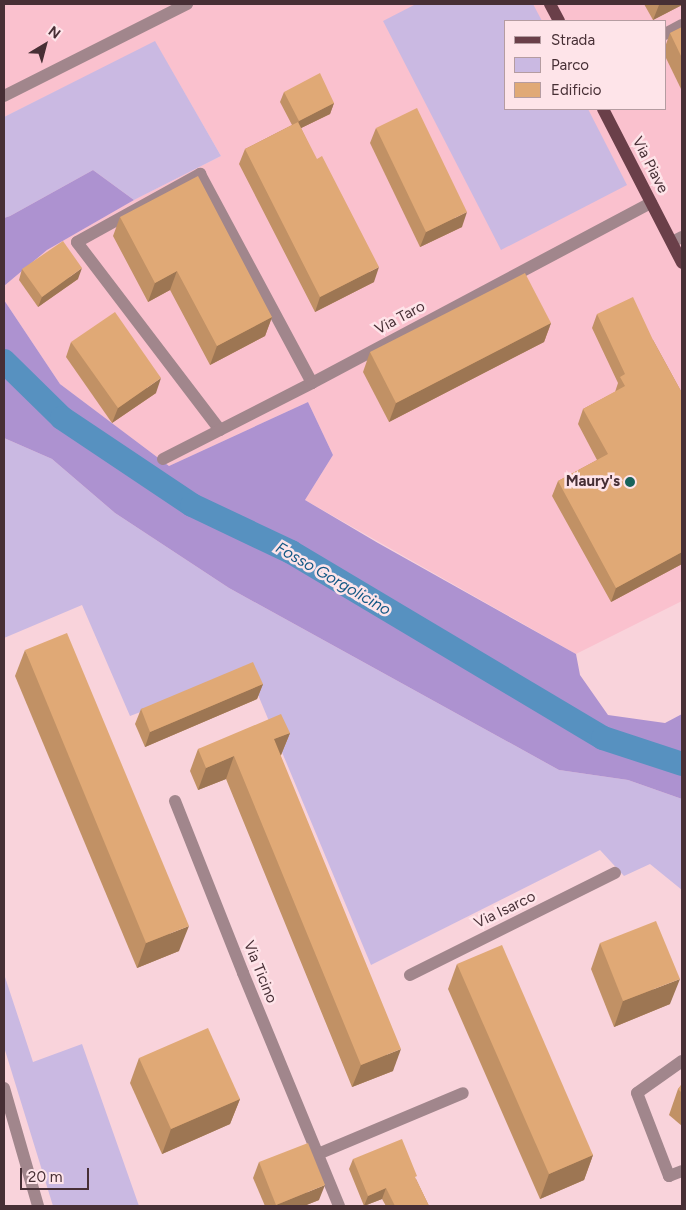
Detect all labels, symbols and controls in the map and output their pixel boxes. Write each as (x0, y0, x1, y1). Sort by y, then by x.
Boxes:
north arrow (20, 20, 70, 70)
legend (503, 20, 666, 110)
text: N (45, 23, 64, 43)
text: Strada (551, 31, 595, 49)
text: Parco (551, 56, 589, 74)
text: Edificio (551, 81, 601, 99)
street label: Via Piave (628, 134, 672, 196)
street label: Via Taro (372, 297, 428, 339)
place label: Maury's (566, 473, 620, 491)
marker: Maury's (624, 476, 636, 488)
water label: Fosso Gorgolicino (272, 538, 394, 620)
street label: Via Isarco (471, 887, 539, 933)
street label: Via Ticino (239, 938, 281, 1006)
scale bar (22, 1158, 91, 1190)
text: 20 m (28, 1168, 62, 1186)

